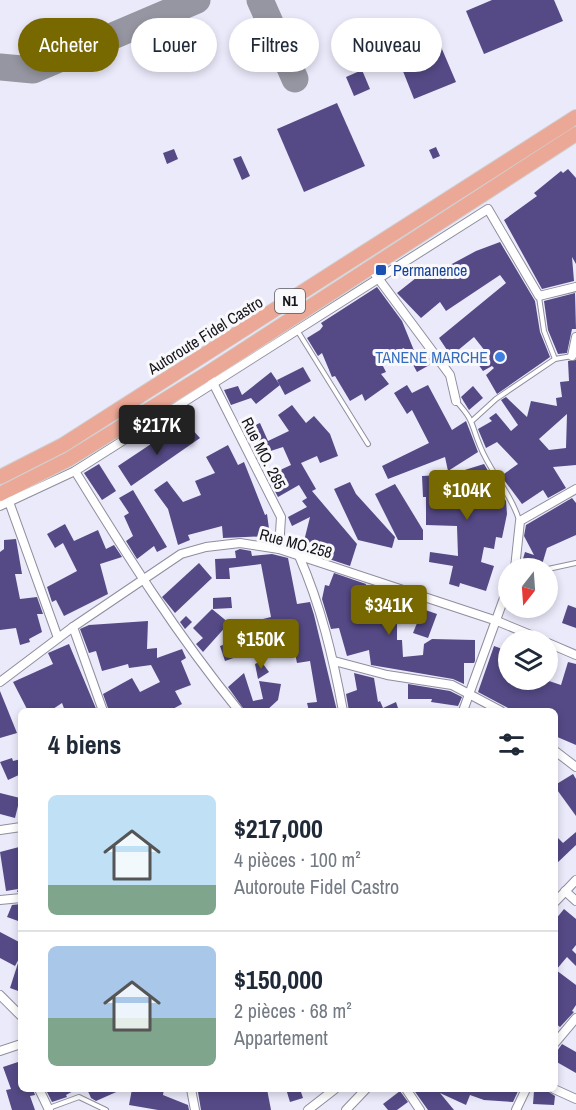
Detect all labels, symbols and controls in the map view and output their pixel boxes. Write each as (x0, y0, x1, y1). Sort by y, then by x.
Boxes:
chip: Acheter (18, 18, 119, 72)
chip: Louer (131, 18, 217, 72)
chip: Filtres (229, 18, 319, 72)
chip: Nouveau (331, 18, 442, 72)
place label: Permanence (393, 259, 467, 281)
marker: Permanence (374, 263, 388, 277)
road number: N1 (275, 289, 305, 313)
street label: Autoroute Fidel Castro (142, 291, 267, 380)
place label: TANENE MARCHE (375, 346, 488, 368)
marker: TANENE MARCHE (493, 350, 507, 364)
pin: $217K (115, 405, 199, 456)
text: $217K (133, 411, 181, 438)
street label: Rue MO. 285 (236, 413, 292, 493)
pin: $104K (425, 470, 509, 521)
text: $104K (443, 476, 491, 503)
street label: Rue MO.258 (257, 523, 335, 563)
north arrow (498, 558, 558, 618)
map controls (498, 558, 558, 690)
pin: $341K (347, 585, 431, 636)
text: $341K (365, 591, 413, 618)
pin: $150K (219, 619, 303, 670)
text: $150K (237, 625, 285, 652)
button: layers (498, 630, 558, 690)
text: 4 biens (48, 727, 121, 762)
icon: filters (495, 728, 528, 761)
text: $217,000 (234, 811, 323, 846)
icon: home (96, 819, 168, 891)
text: 4 pièces · 100 m² (234, 846, 361, 873)
text: Autoroute Fidel Castro (234, 873, 399, 900)
text: $150,000 (234, 962, 323, 997)
icon: home (96, 970, 168, 1042)
text: 2 pièces · 68 m² (234, 997, 352, 1024)
text: Appartement (234, 1024, 328, 1051)

